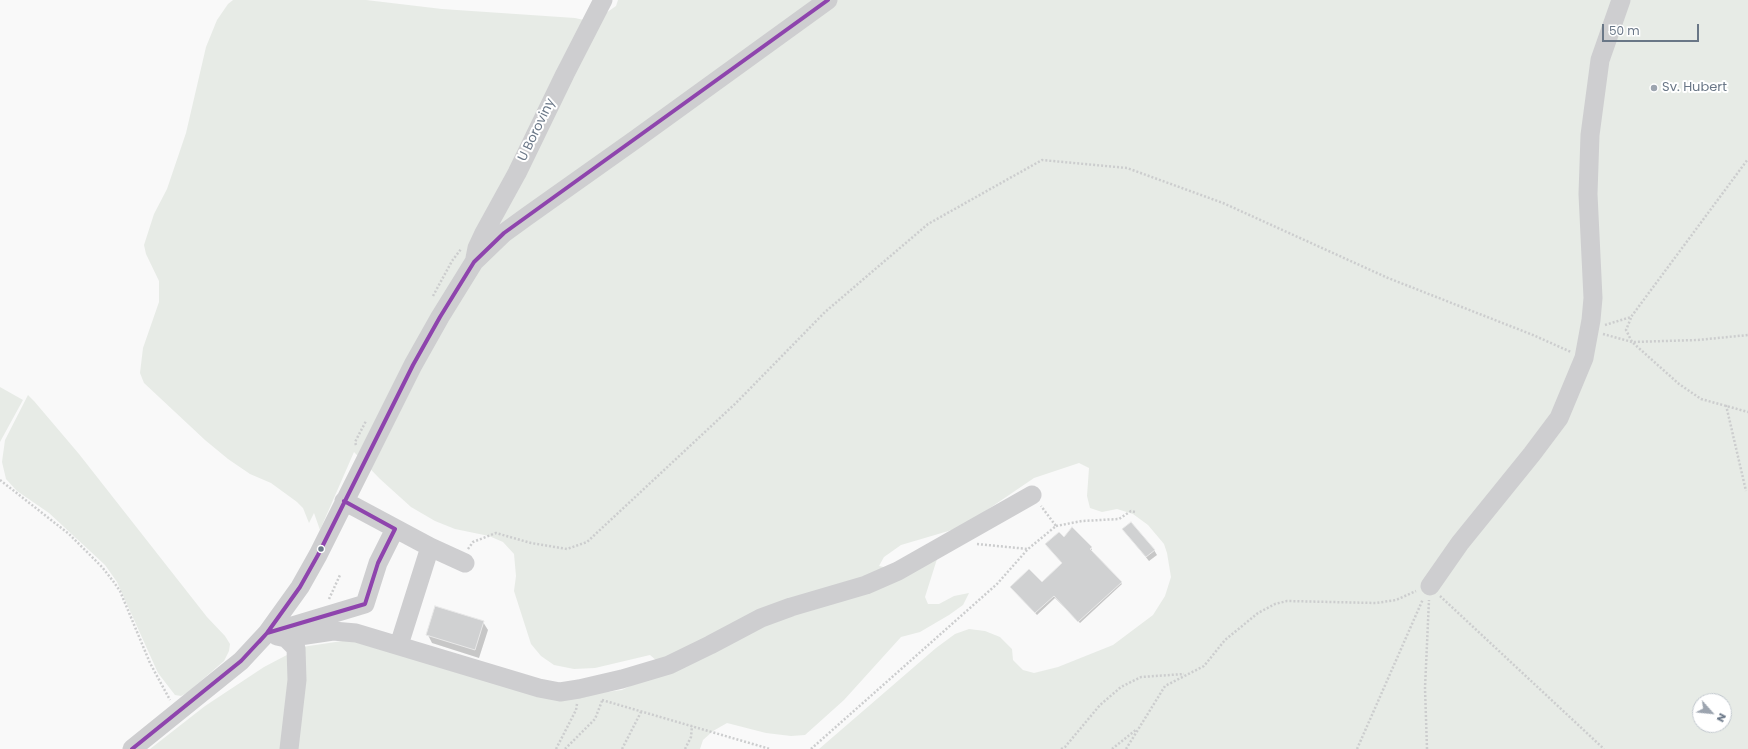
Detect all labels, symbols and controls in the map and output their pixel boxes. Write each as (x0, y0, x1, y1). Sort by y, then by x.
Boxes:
scale bar (1604, 16, 1701, 42)
text: 50 m (1609, 22, 1640, 39)
place label: Sv. Hubert (1662, 80, 1727, 96)
marker: Sv. Hubert (1649, 83, 1659, 93)
street label: U Boroviny (515, 96, 559, 164)
unlabelled marker (316, 544, 326, 554)
north arrow (1692, 693, 1732, 733)
text: N (1713, 711, 1731, 725)

